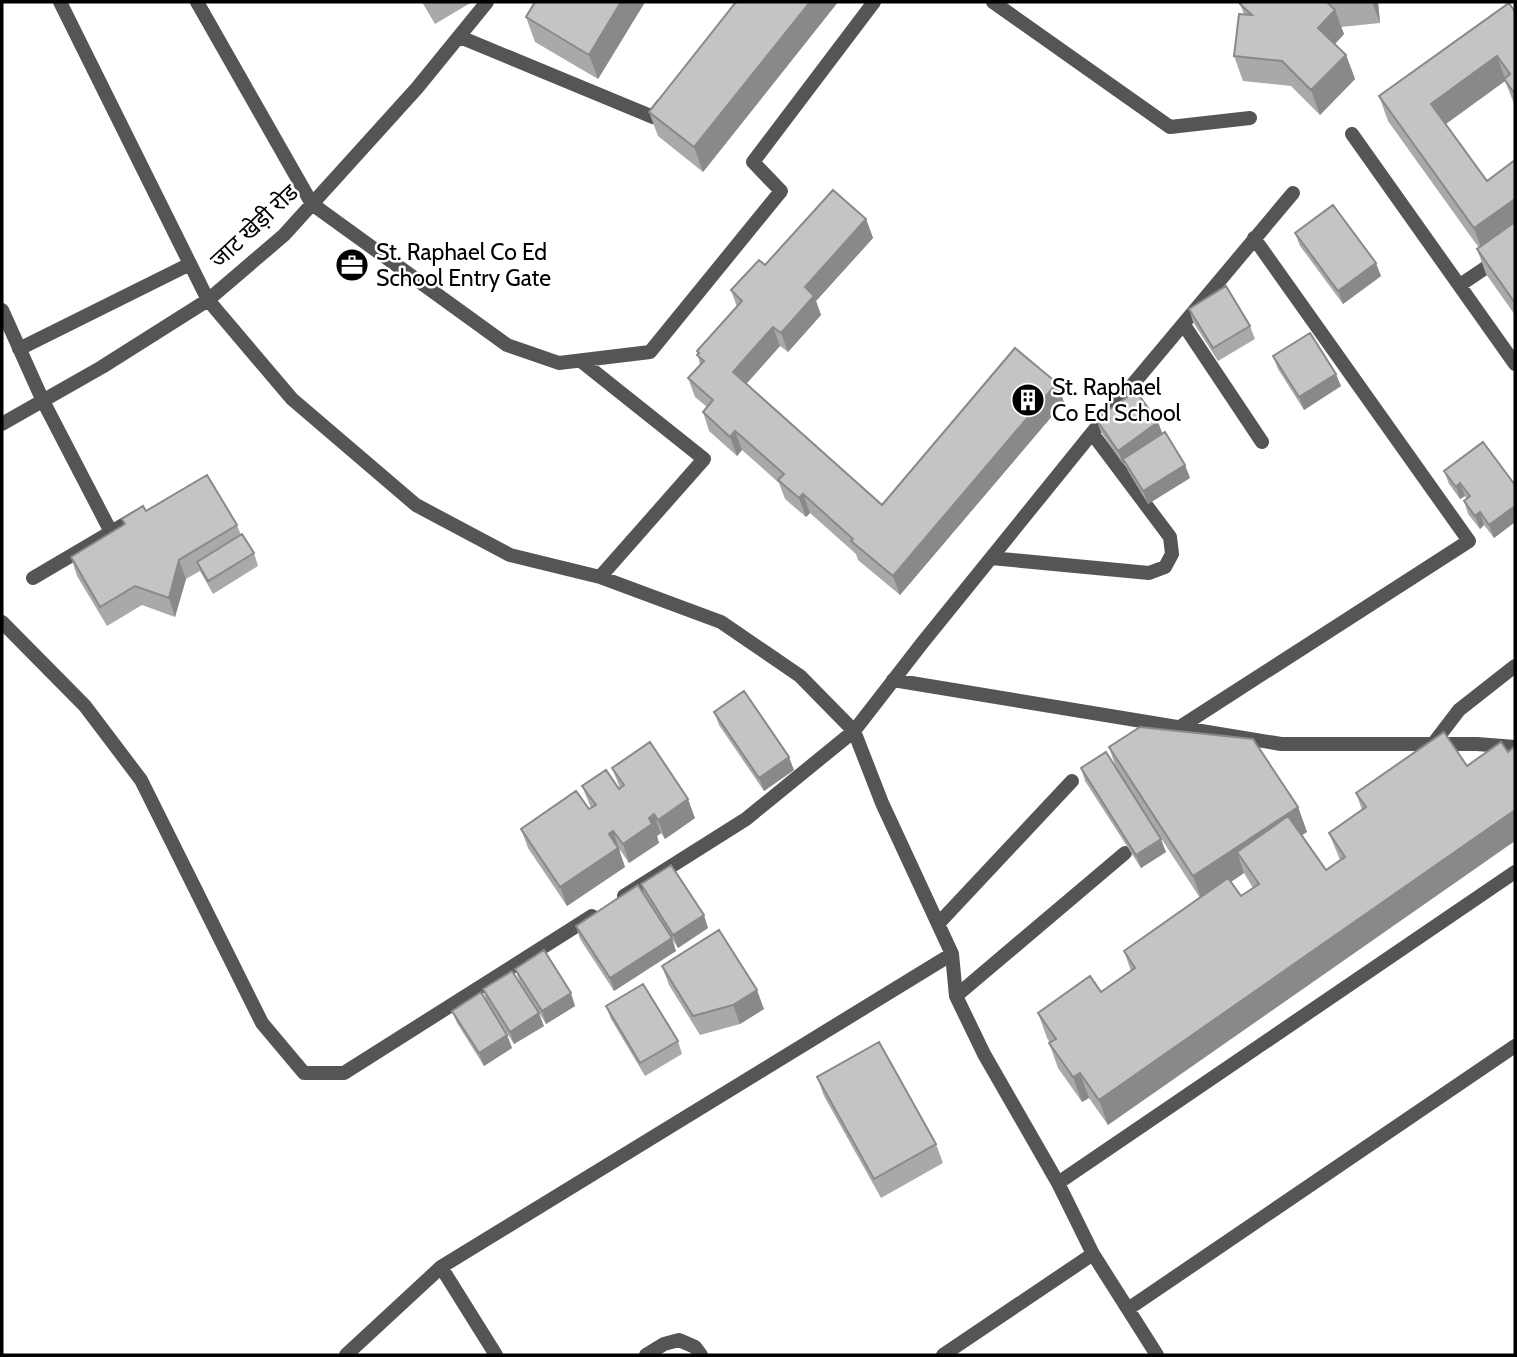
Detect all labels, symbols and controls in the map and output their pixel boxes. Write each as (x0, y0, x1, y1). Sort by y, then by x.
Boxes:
street label: जाट खेड़ी रोड (204, 178, 304, 274)
place label: St. Raphael Co Ed School Entry Gate (376, 238, 551, 292)
office icon: St. Raphael Co Ed School Entry Gate (333, 246, 371, 284)
place label: St. Raphael Co Ed School (1052, 373, 1182, 427)
building icon: St. Raphael Co Ed School (1009, 381, 1047, 419)

